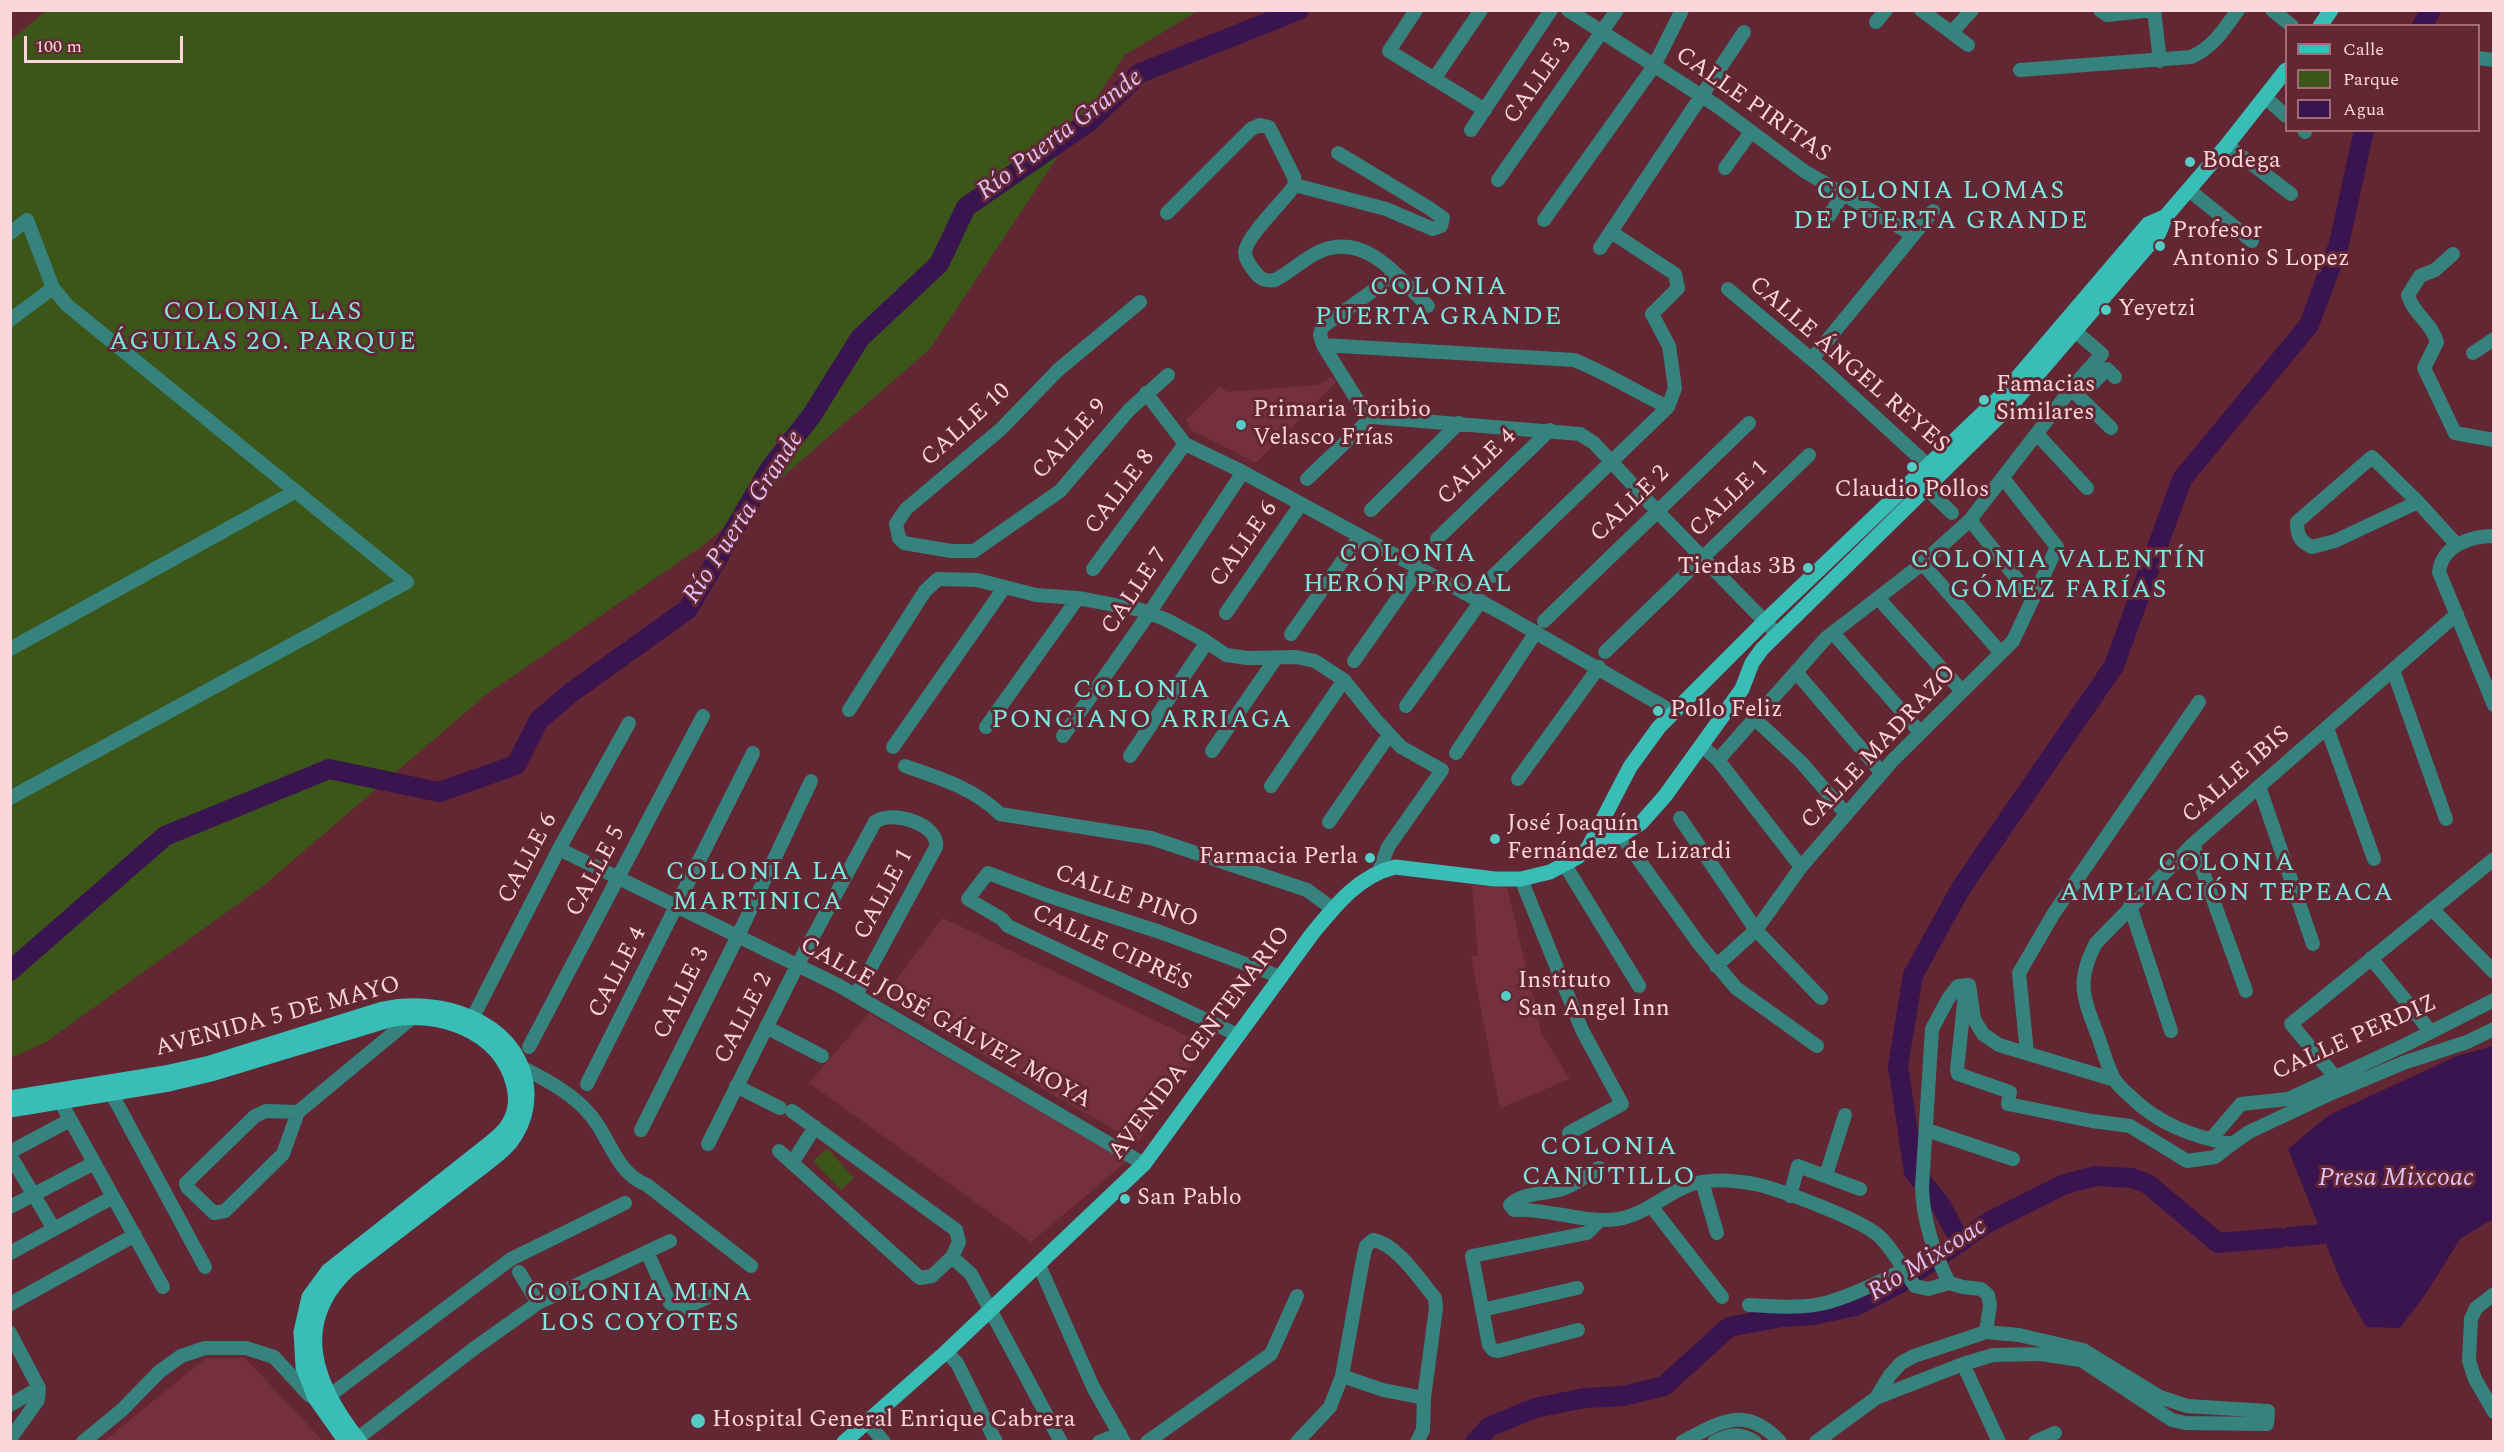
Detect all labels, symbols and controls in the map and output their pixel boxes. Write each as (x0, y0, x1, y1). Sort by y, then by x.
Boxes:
scale bar (27, 24, 186, 62)
legend (2285, 24, 2480, 132)
text: 100 m (35, 33, 82, 60)
street label: CALLE 3 (1499, 33, 1579, 131)
text: Calle (2343, 36, 2384, 63)
street label: CALLE PIRITAS (1669, 42, 1835, 170)
water label: Río Puerta Grande (972, 64, 1150, 208)
text: Parque (2343, 66, 2399, 93)
text: Agua (2343, 96, 2385, 123)
place label: Bodega (2202, 148, 2281, 176)
marker: Bodega (2183, 155, 2197, 169)
district label: COLONIA LOMAS DE PUERTA GRANDE (1793, 177, 2089, 238)
place label: Profesor Antonio S Lopez (2172, 218, 2350, 274)
marker: Profesor Antonio S Lopez (2153, 239, 2167, 253)
street label: CALLE ÁNGEL REYES (1742, 271, 1954, 461)
district label: COLONIA PUERTA GRANDE (1315, 273, 1563, 334)
place label: Yeyetzi (2118, 296, 2196, 324)
district label: COLONIA LAS ÁGUILAS 2O. PARQUE (109, 298, 417, 360)
marker: Yeyetzi (2099, 303, 2113, 317)
place label: Famacias Similares (1996, 372, 2095, 428)
street label: CALLE 10 (916, 378, 1018, 474)
marker: Famacias Similares (1977, 393, 1991, 407)
street label: CALLE 9 (1027, 394, 1115, 486)
place label: Primaria Toribio Velasco Frías (1253, 397, 1431, 453)
marker: Primaria Toribio Velasco Frías (1234, 418, 1248, 432)
street label: CALLE 4 (1433, 423, 1523, 513)
water label: Río Puerta Grande (678, 426, 812, 610)
street label: CALLE 8 (1080, 445, 1162, 541)
street label: CALLE 1 (1685, 455, 1775, 545)
street label: CALLE 2 (1586, 460, 1676, 550)
marker: Claudio Pollos (1905, 460, 1919, 474)
place label: Claudio Pollos (1835, 477, 1989, 505)
street label: CALLE 6 (1205, 496, 1285, 594)
district label: COLONIA HERÓN PROAL (1303, 540, 1513, 602)
street label: CALLE 7 (1097, 543, 1175, 641)
district label: COLONIA VALENTÍN GÓMEZ FARÍAS (1911, 546, 2207, 608)
place label: Tiendas 3B (1677, 554, 1796, 582)
marker: Tiendas 3B (1801, 561, 1815, 575)
street label: CALLE MADRAZO (1796, 660, 1964, 836)
district label: COLONIA PONCIANO ARRIAGA (992, 676, 1292, 738)
place label: Pollo Feliz (1670, 697, 1783, 725)
marker: Pollo Feliz (1651, 704, 1665, 718)
street label: CALLE IBIS (2177, 721, 2297, 831)
street label: CALLE 6 (493, 809, 565, 909)
place label: José Joaquín Fernández de Lizardi (1507, 811, 1732, 867)
street label: CALLE 5 (561, 822, 633, 922)
marker: José Joaquín Fernández de Lizardi (1488, 832, 1502, 846)
place label: Farmacia Perla (1199, 844, 1358, 872)
street label: CALLE 1 (849, 845, 921, 945)
district label: COLONIA AMPLIACIÓN TEPEACA (2060, 849, 2394, 910)
marker: Farmacia Perla (1363, 851, 1377, 865)
district label: COLONIA LA MARTINICA (666, 858, 850, 920)
street label: CALLE PINO (1051, 860, 1201, 936)
street label: CALLE CIPRÉS (1027, 899, 1195, 999)
street label: AVENIDA CENTENARIO (1104, 922, 1298, 1166)
street label: CALLE 4 (584, 923, 654, 1023)
street label: CALLE JOSÉ GÁLVEZ MOYA (794, 932, 1096, 1116)
street label: CALLE 3 (648, 943, 718, 1045)
place label: Instituto San Angel Inn (1518, 968, 1670, 1024)
street label: CALLE 2 (710, 969, 780, 1069)
street label: AVENIDA 5 DE MAYO (152, 971, 404, 1065)
marker: Instituto San Angel Inn (1499, 989, 1513, 1003)
street label: CALLE PERDIZ (2268, 990, 2442, 1088)
district label: COLONIA CANUTILLO (1522, 1133, 1696, 1194)
water label: Presa Mixcoac (2318, 1164, 2474, 1196)
place label: San Pablo (1137, 1185, 1242, 1213)
marker: San Pablo (1118, 1192, 1132, 1206)
water label: Río Mixcoac (1863, 1212, 1993, 1310)
district label: COLONIA MINA LOS COYOTES (527, 1279, 753, 1340)
place label: Hospital General Enrique Cabrera (712, 1407, 1075, 1435)
marker: Hospital General Enrique Cabrera (689, 1412, 707, 1430)

